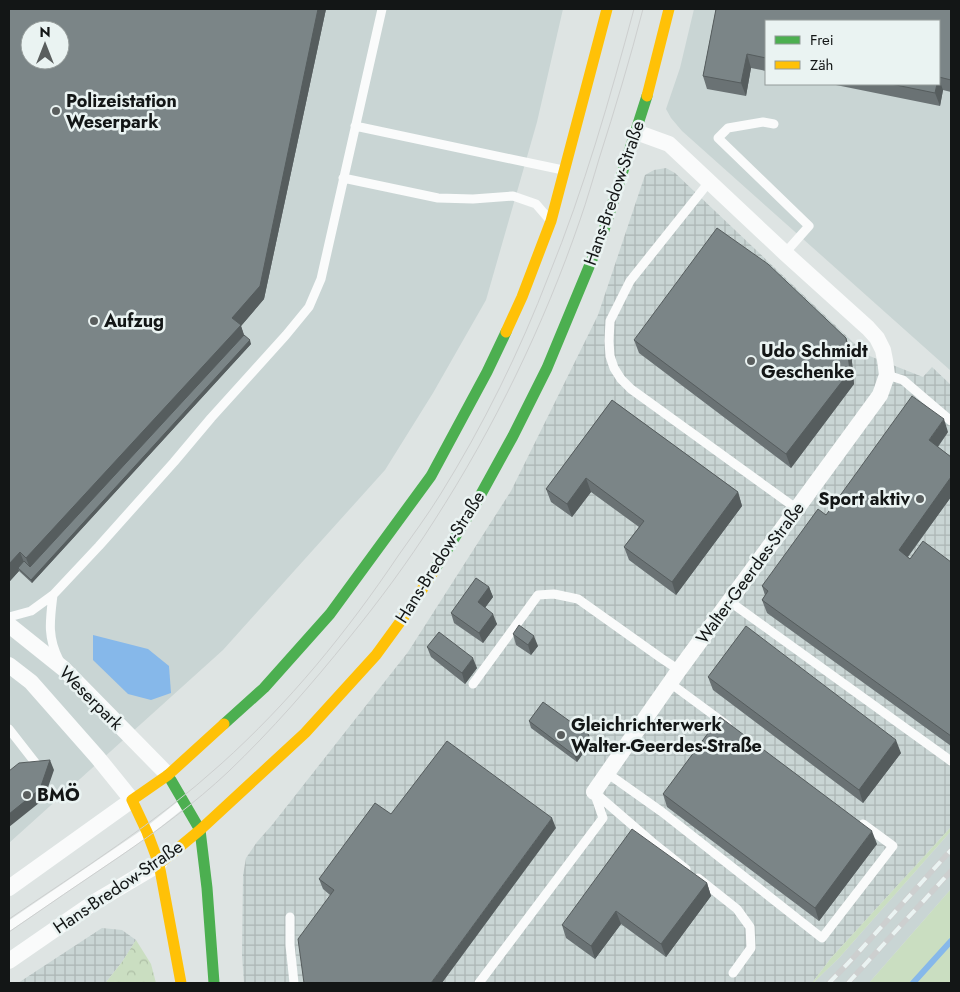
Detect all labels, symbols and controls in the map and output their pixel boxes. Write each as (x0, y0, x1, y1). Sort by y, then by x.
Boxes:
north arrow (20, 20, 70, 70)
legend (765, 20, 940, 85)
text: N (39, 22, 51, 42)
text: Frei (810, 29, 834, 51)
text: Zäh (810, 54, 833, 76)
place label: Polizeistation Weserpark (66, 88, 177, 135)
marker: Polizeistation Weserpark (50, 105, 62, 117)
street label: Hans-Bredow-Straße (577, 117, 651, 269)
place label: Aufzug (103, 308, 164, 334)
marker: Aufzug (88, 315, 100, 327)
place label: Udo Schmidt Geschenke (761, 338, 868, 385)
marker: Udo Schmidt Geschenke (745, 355, 757, 367)
street label: Hans-Bredow-Straße (389, 486, 491, 628)
place label: Sport aktiv (818, 486, 911, 512)
marker: Sport aktiv (914, 493, 926, 505)
street label: Walter-Geerdes-Straße (690, 497, 810, 649)
street label: Weserpark (53, 660, 129, 736)
place label: Gleichrichterwerk Walter-Geerdes-Straße (571, 712, 762, 759)
marker: Gleichrichterwerk Walter-Geerdes-Straße (555, 729, 567, 741)
place label: BMÖ (37, 782, 80, 808)
marker: BMÖ (21, 789, 33, 801)
street label: Hans-Bredow-Straße (48, 834, 188, 940)

